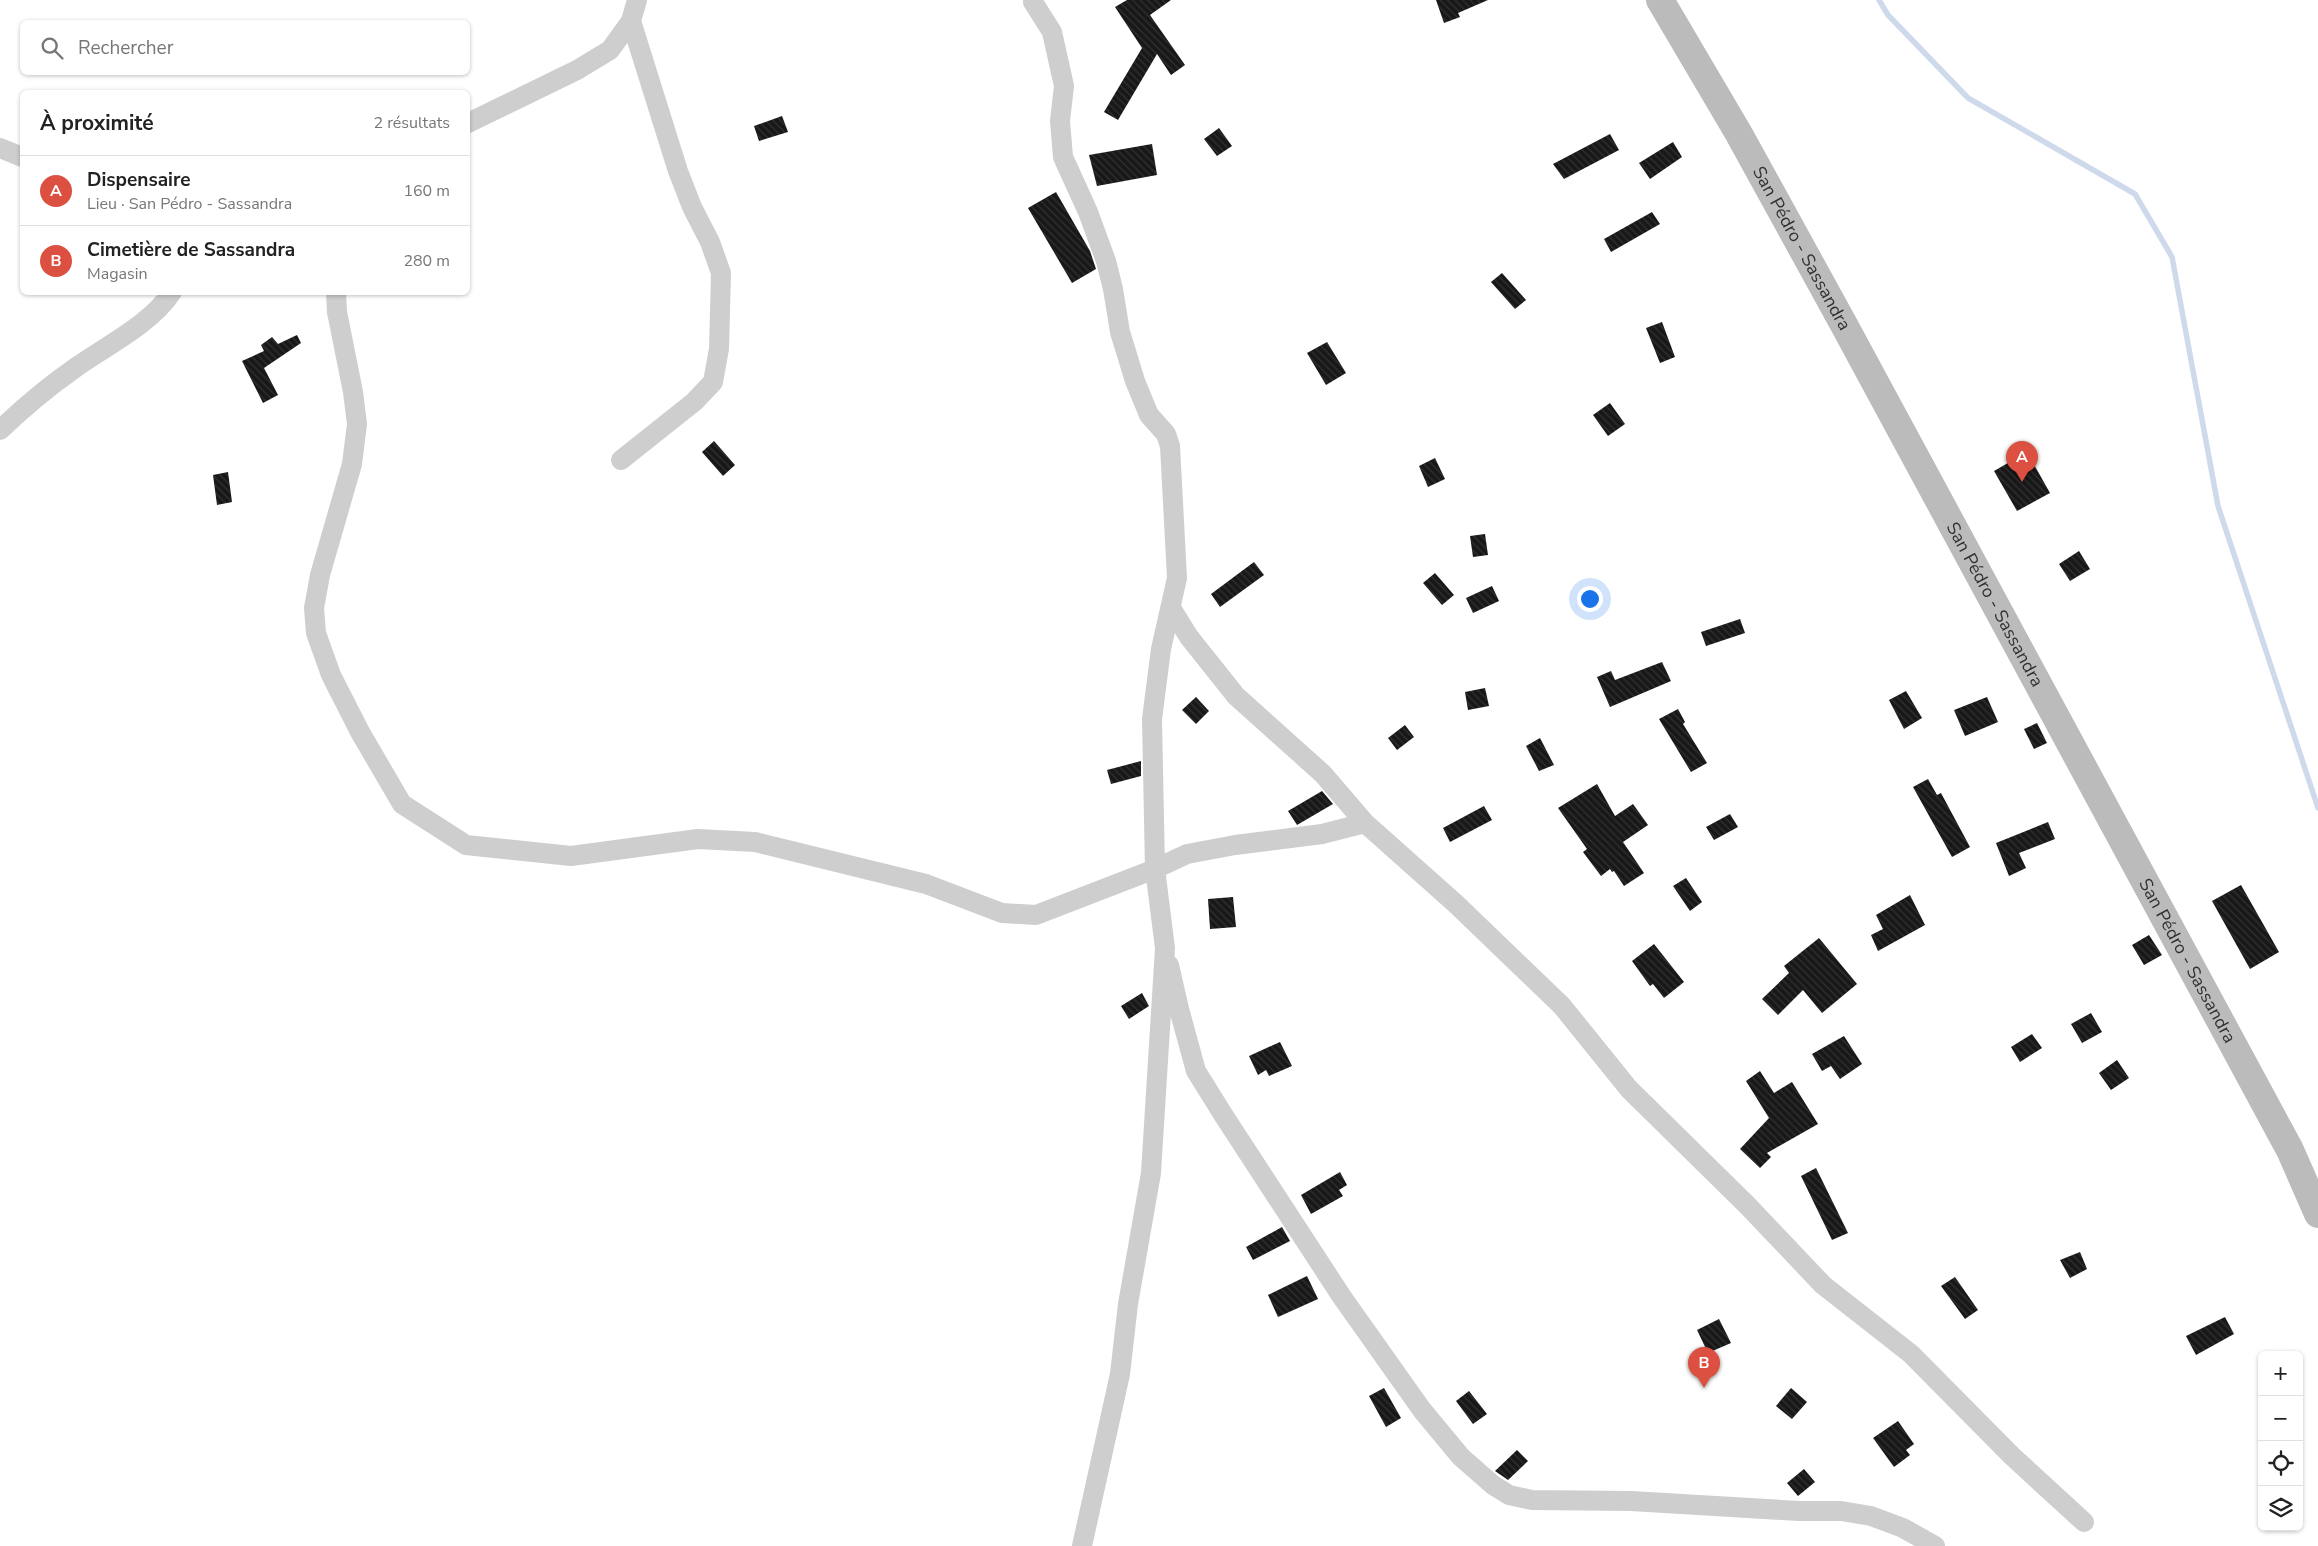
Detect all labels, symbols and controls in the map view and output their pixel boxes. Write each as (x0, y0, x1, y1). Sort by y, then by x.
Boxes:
search box (20, 20, 470, 75)
icon: search (38, 34, 66, 62)
text: Rechercher (78, 35, 173, 61)
text: À proximité (40, 109, 154, 137)
text: 2 résultats (374, 112, 450, 134)
street label: San Pédro - Sassandra (1747, 162, 1857, 335)
text: Dispensaire (87, 167, 191, 193)
text: A (50, 180, 62, 202)
text: 160 m (403, 180, 450, 202)
text: Lieu · San Pédro - Sassandra (87, 193, 292, 215)
text: Cimetière de Sassandra (87, 237, 295, 263)
text: B (50, 250, 62, 272)
text: 280 m (403, 250, 450, 272)
text: Magasin (87, 263, 148, 285)
pin: A (2006, 441, 2038, 482)
street label: San Pédro - Sassandra (1941, 518, 2049, 691)
your location (1577, 586, 1603, 612)
street label: San Pédro - Sassandra (2133, 874, 2242, 1047)
pin: B (1688, 1347, 1720, 1388)
map controls (2258, 1351, 2303, 1531)
button: + (2258, 1351, 2303, 1396)
button: − (2258, 1396, 2303, 1441)
button: locate (2258, 1441, 2303, 1486)
button: layers (2258, 1486, 2303, 1531)

